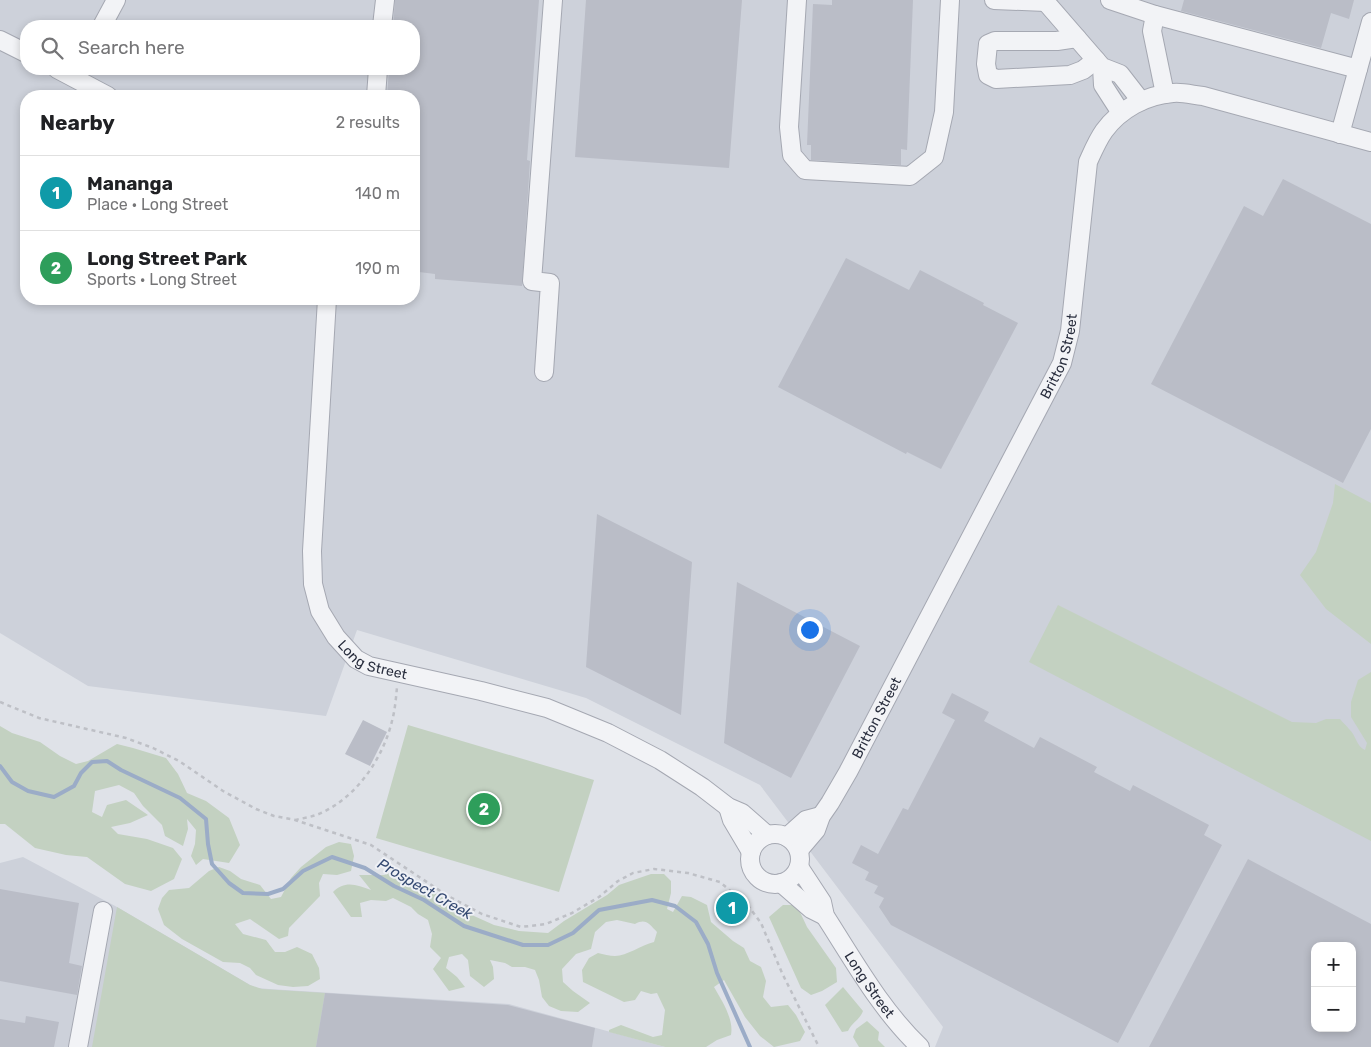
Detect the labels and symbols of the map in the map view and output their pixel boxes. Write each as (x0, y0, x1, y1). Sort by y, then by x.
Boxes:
street label: Britton Street (1037, 312, 1081, 402)
your location (797, 617, 823, 643)
street label: Long Street (334, 637, 409, 683)
street label: Britton Street (849, 674, 905, 762)
pin: 2 (468, 790, 500, 828)
water label: Prospect Creek (374, 855, 476, 924)
pin: 1 (716, 889, 748, 927)
street label: Long Street (841, 949, 898, 1022)

